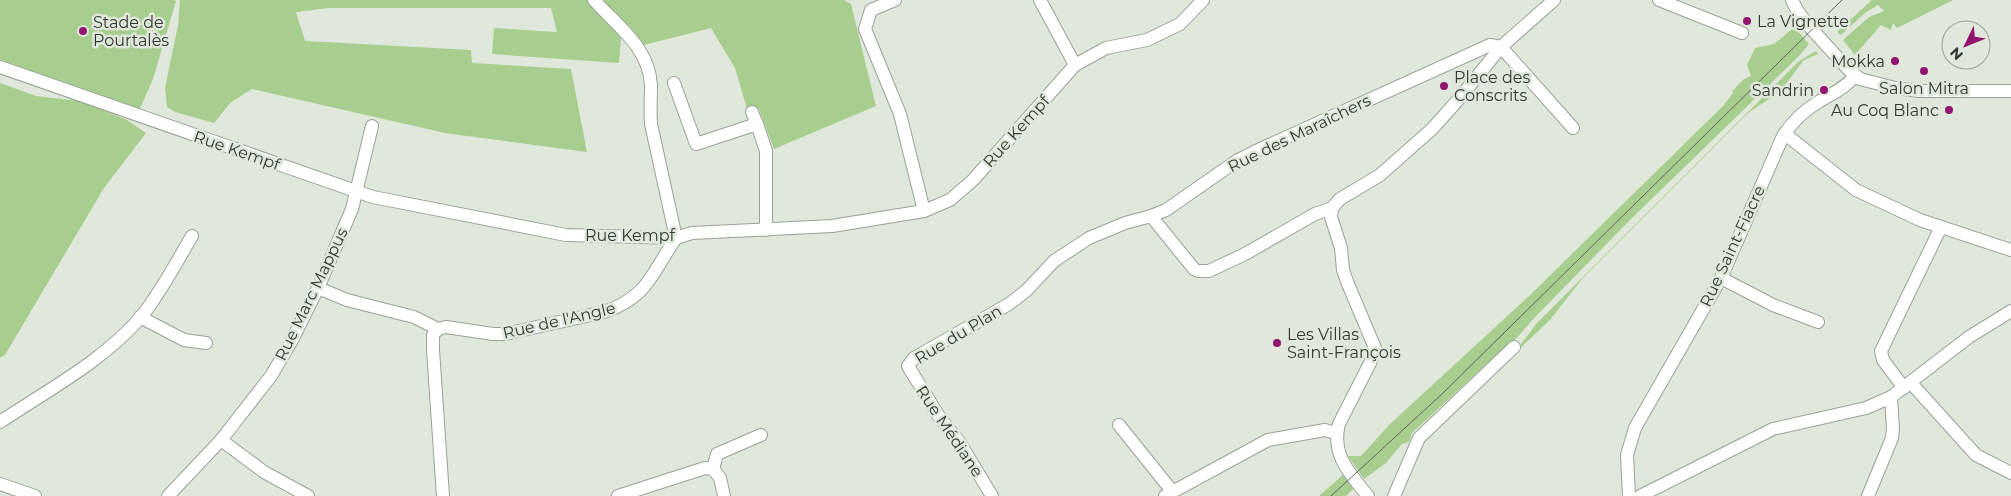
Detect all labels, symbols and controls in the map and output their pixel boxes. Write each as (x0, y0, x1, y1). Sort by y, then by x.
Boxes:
place label: La Vignette (1757, 12, 1849, 31)
place label: Stade de Pourtalès (93, 13, 169, 50)
marker: La Vignette (1741, 15, 1753, 27)
north arrow (1941, 20, 1991, 70)
marker: Stade de Pourtalès (77, 25, 89, 37)
text: N (1946, 44, 1967, 64)
place label: Mokka (1831, 52, 1885, 71)
marker: Mokka (1889, 55, 1901, 67)
marker: Salon Mitra (1918, 65, 1930, 77)
place label: Place des Conscrits (1454, 68, 1530, 105)
place label: Salon Mitra (1879, 79, 1969, 98)
marker: Place des Conscrits (1438, 80, 1450, 92)
place label: Sandrin (1752, 81, 1814, 100)
marker: Sandrin (1818, 84, 1830, 96)
street label: Rue Kempf (979, 91, 1054, 171)
street label: Rue des Maraîchers (1225, 91, 1374, 176)
place label: Au Coq Blanc (1831, 101, 1939, 120)
marker: Au Coq Blanc (1943, 104, 1955, 116)
street label: Rue Kempf (191, 127, 283, 174)
street label: Rue Saint-Fiacre (1696, 182, 1769, 310)
street label: Rue Marc Mappus (271, 225, 352, 364)
street label: Rue Kempf (585, 226, 676, 245)
street label: Rue de l'Angle (501, 298, 617, 343)
street label: Rue du Plan (911, 301, 1005, 368)
place label: Les Villas Saint-François (1287, 325, 1401, 362)
marker: Les Villas Saint-François (1271, 337, 1283, 349)
street label: Rue Médiane (912, 382, 987, 481)

